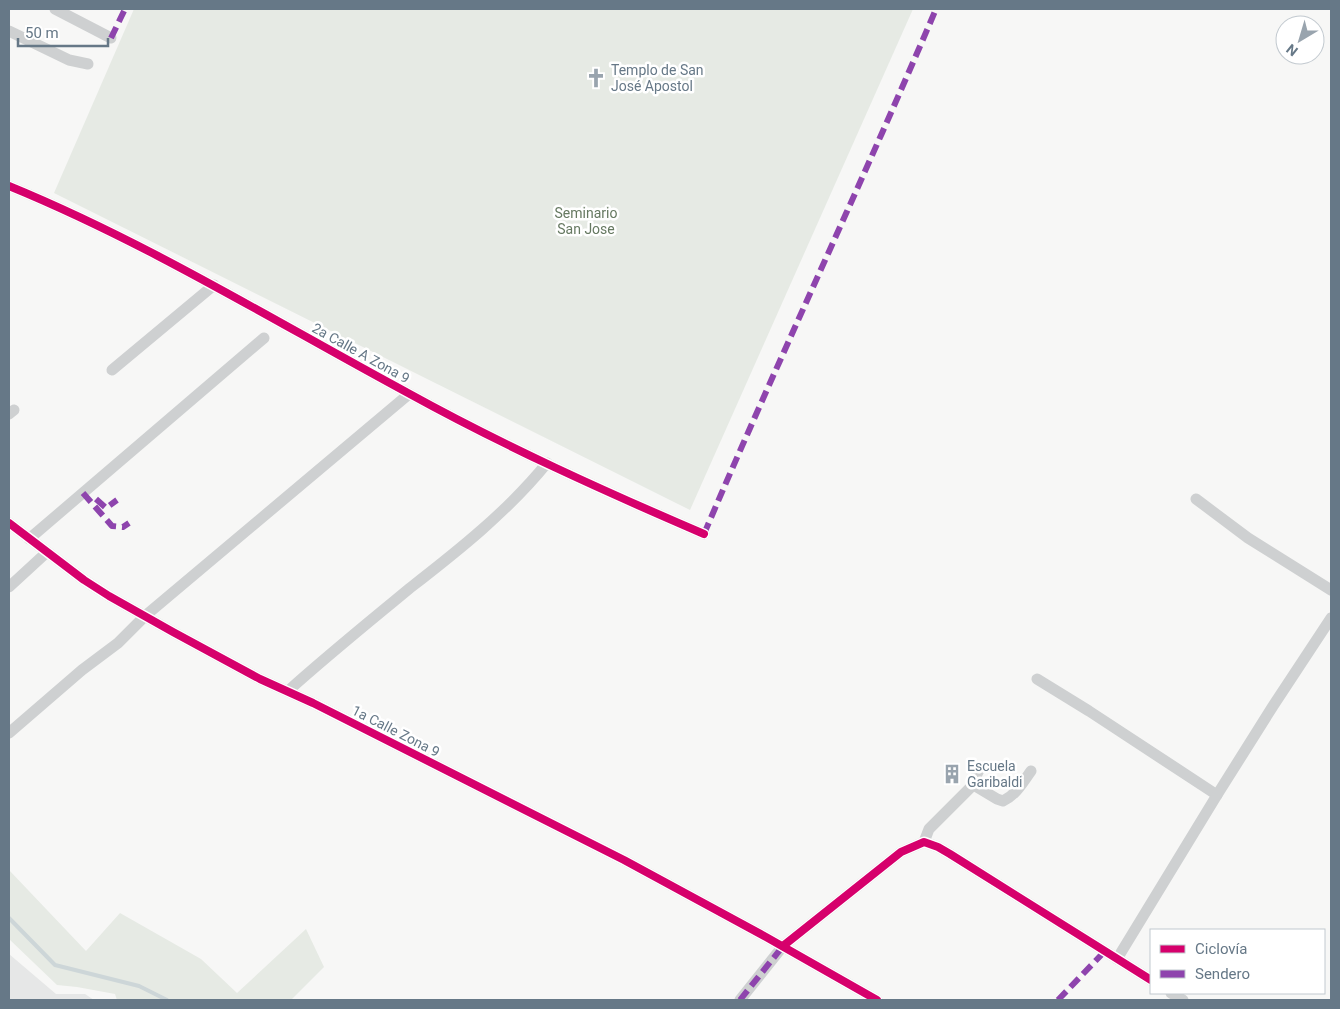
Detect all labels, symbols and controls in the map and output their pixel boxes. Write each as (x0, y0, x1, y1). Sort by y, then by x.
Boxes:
scale bar (18, 15, 108, 47)
north arrow (1275, 15, 1325, 65)
text: 50 m (25, 24, 59, 42)
text: N (1283, 41, 1301, 60)
place label: Templo de San José Apostol (611, 62, 704, 94)
church icon: Templo de San José Apostol (585, 67, 607, 89)
park label: Seminario San Jose (555, 205, 617, 237)
street label: 2a Calle A Zona 9 (309, 320, 413, 386)
street label: 1a Calle Zona 9 (349, 702, 443, 760)
place label: Escuela Garibaldi (967, 758, 1022, 790)
building icon: Escuela Garibaldi (941, 763, 963, 785)
legend (1150, 929, 1325, 994)
text: Ciclovía (1195, 940, 1248, 958)
text: Sendero (1195, 965, 1250, 983)

